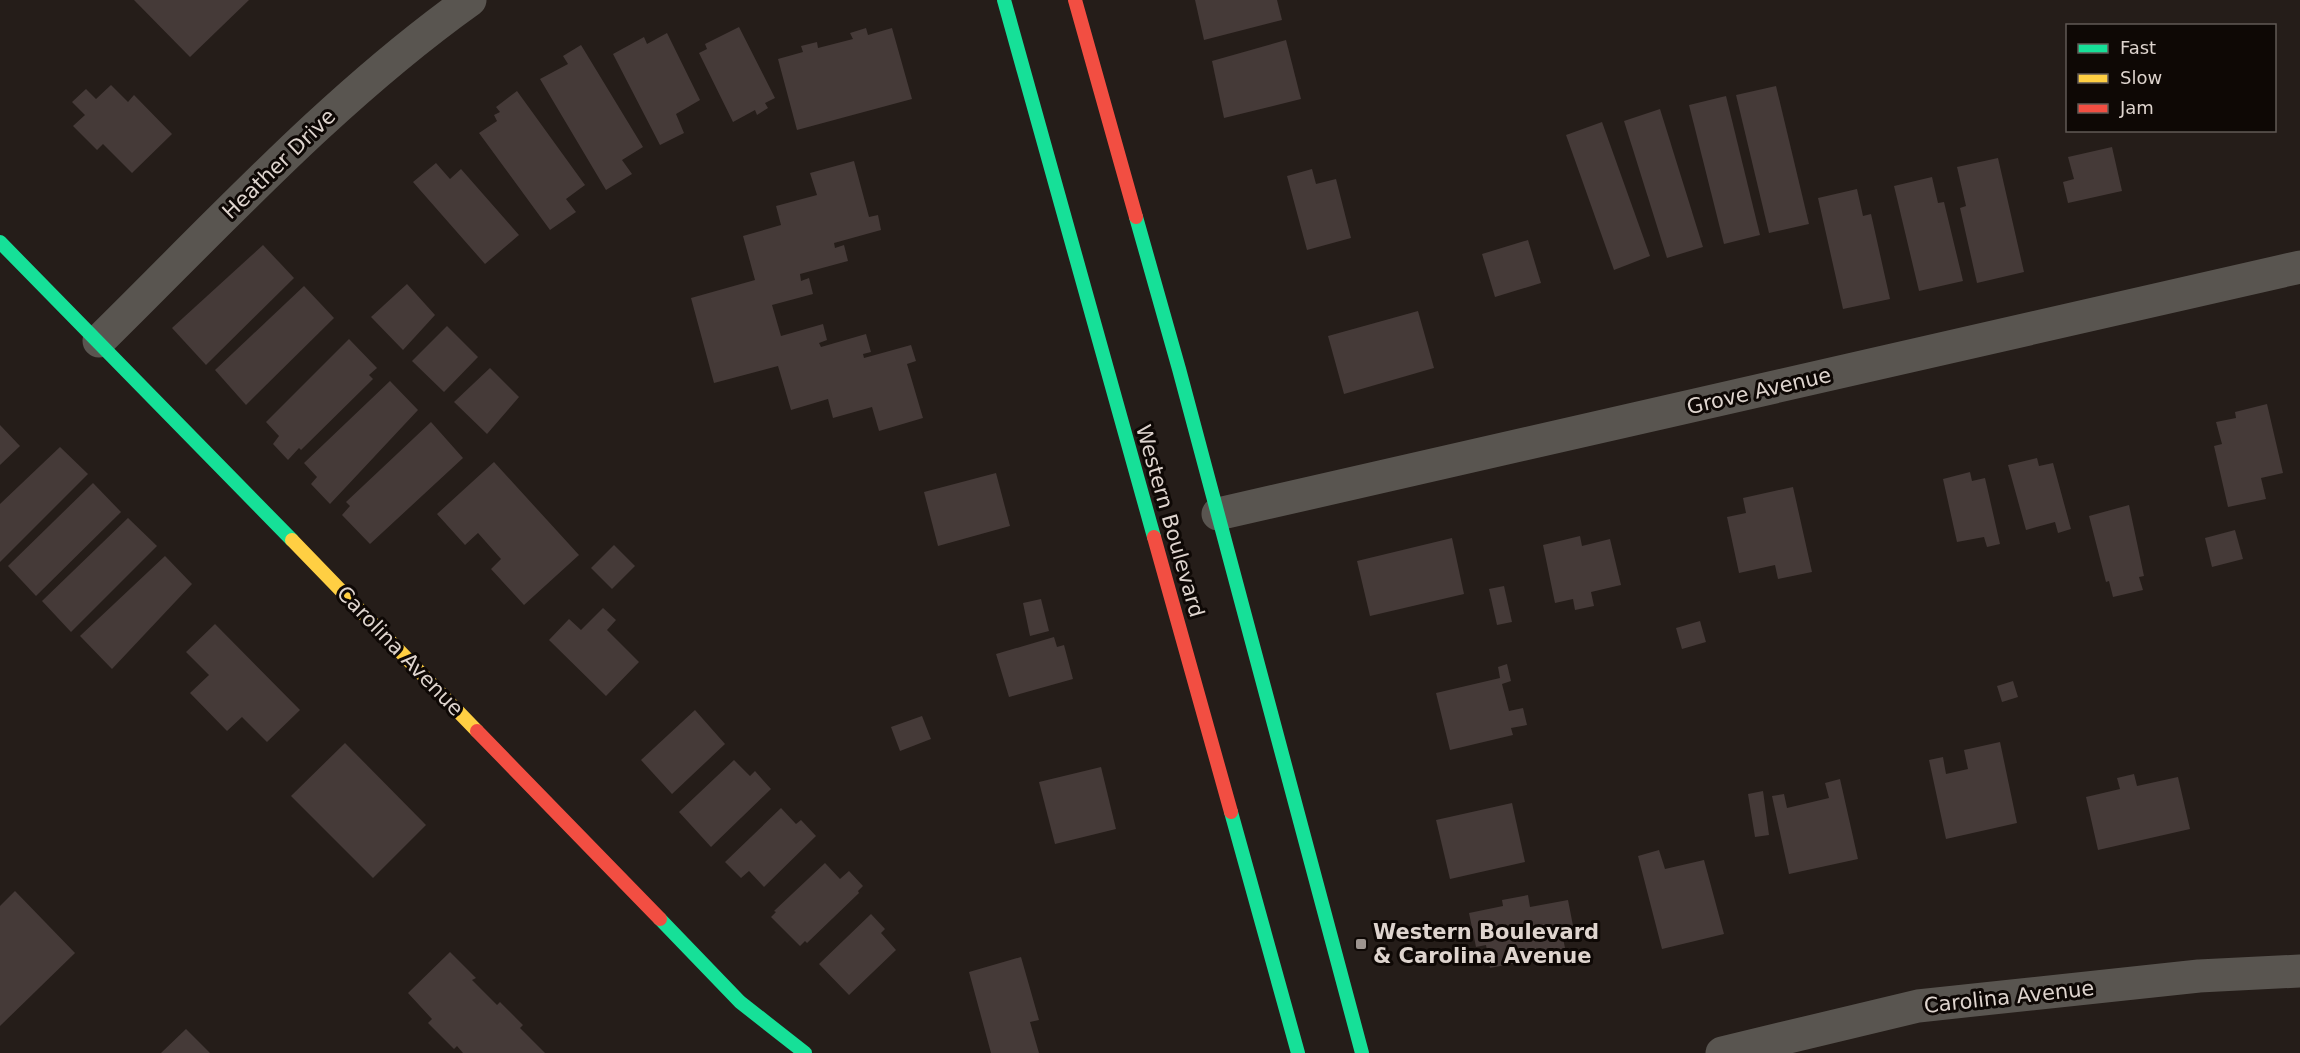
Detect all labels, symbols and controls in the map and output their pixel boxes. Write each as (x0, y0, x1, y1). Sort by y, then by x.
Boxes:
legend (2066, 24, 2276, 132)
text: Fast (2120, 37, 2156, 58)
text: Slow (2120, 67, 2162, 88)
text: Jam (2119, 97, 2154, 118)
street label: Heather Drive (218, 104, 340, 224)
street label: Grove Avenue (1685, 363, 1833, 419)
street label: Western Boulevard (1131, 422, 1209, 620)
street label: Carolina Avenue (332, 581, 468, 721)
place label: Western Boulevard & Carolina Avenue (1373, 920, 1599, 968)
marker: Western Boulevard & Carolina Avenue (1354, 937, 1368, 951)
street label: Carolina Avenue (1923, 976, 2095, 1018)

